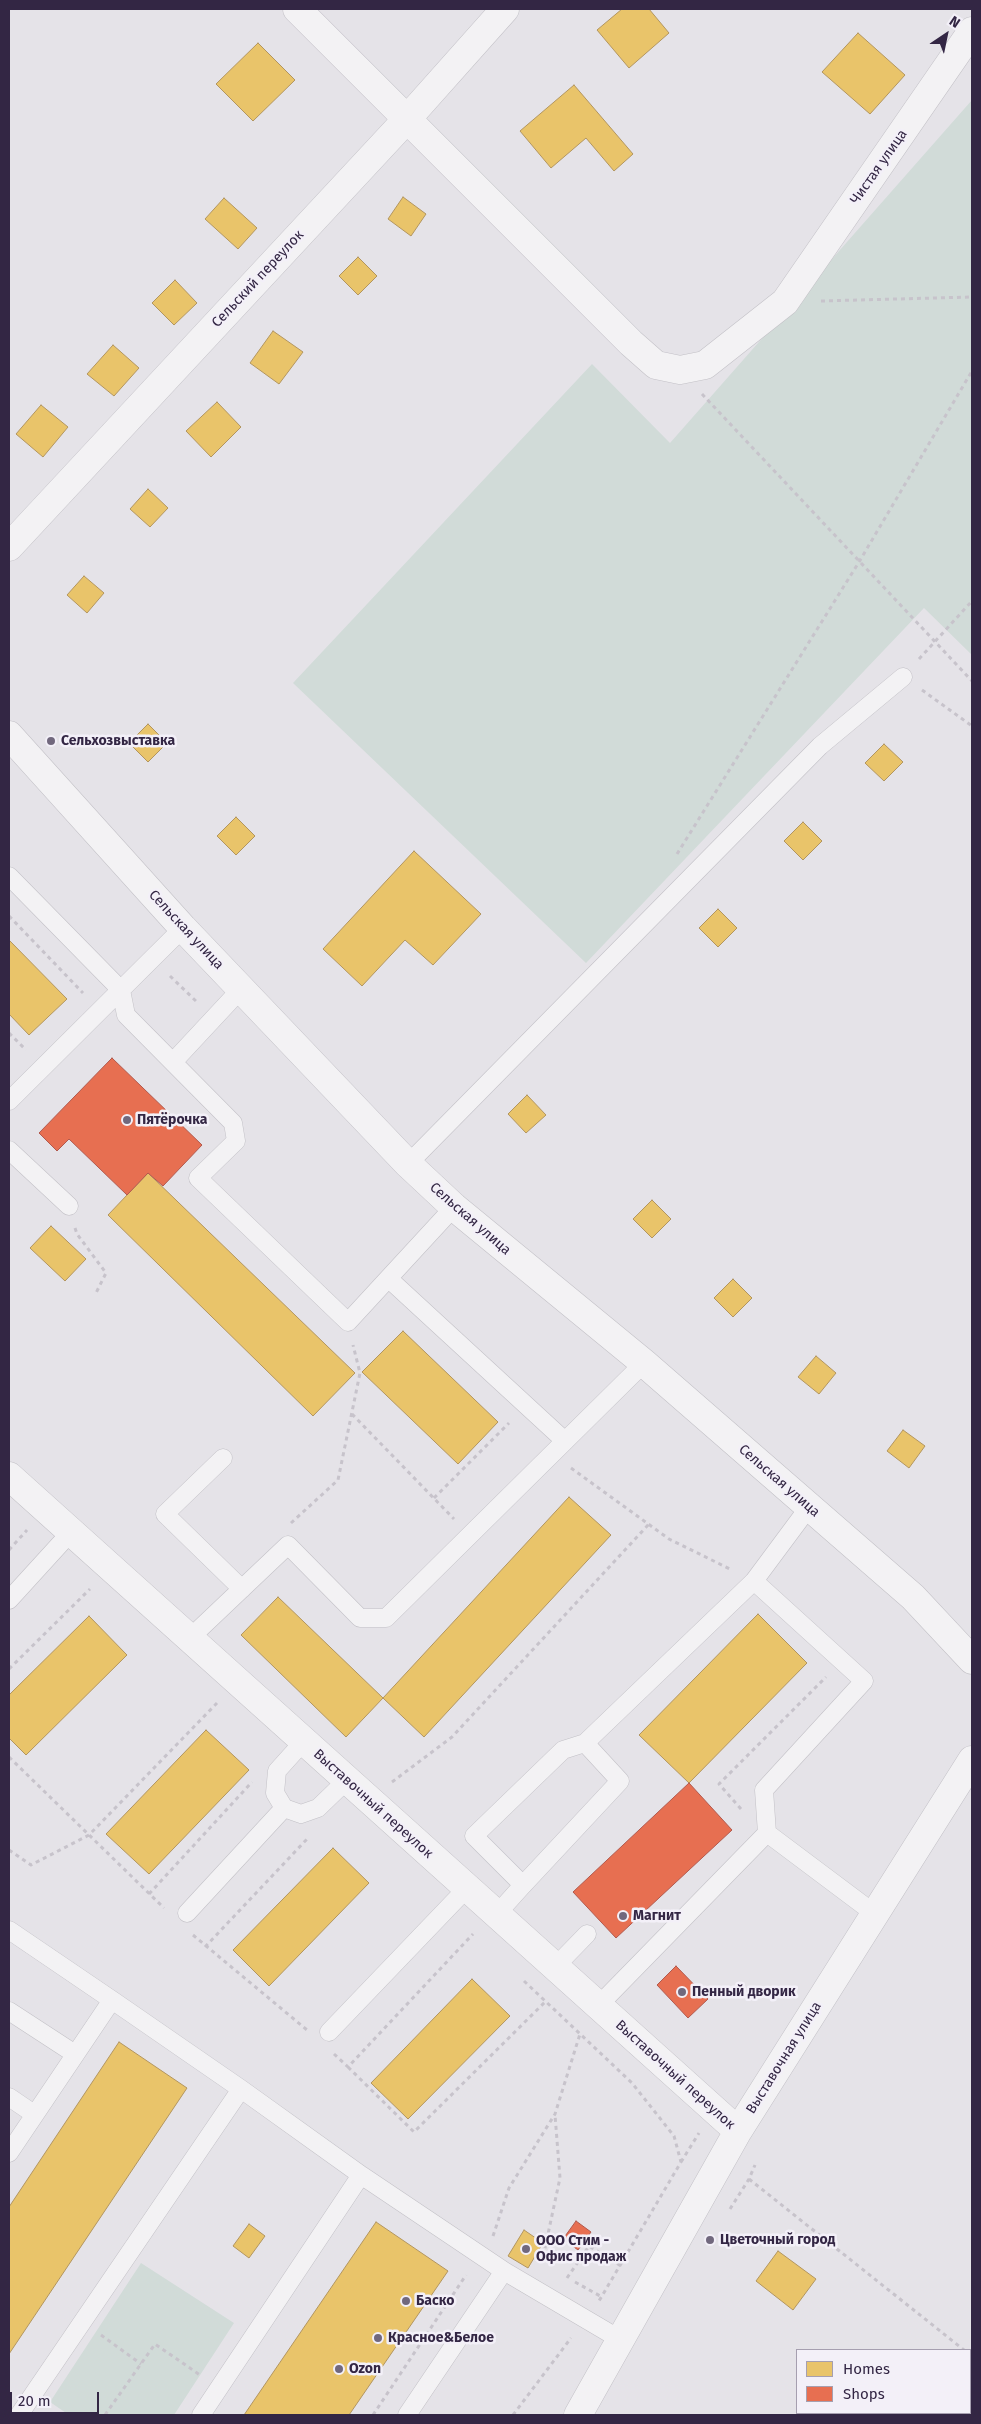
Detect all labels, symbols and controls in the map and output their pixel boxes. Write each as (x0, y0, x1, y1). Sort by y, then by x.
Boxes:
north arrow (921, 10, 971, 60)
text: N (946, 12, 963, 32)
street label: Чистая улица (847, 126, 911, 208)
street label: Сельский переулок (209, 227, 307, 331)
place label: Сельхозвыставка (61, 733, 175, 749)
marker: Сельхозвыставка (45, 735, 57, 747)
street label: Сельская улица (145, 887, 227, 973)
place label: Пятёрочка (137, 1112, 207, 1128)
marker: Пятёрочка (121, 1114, 133, 1126)
street label: Сельская улица (426, 1179, 514, 1259)
street label: Сельская улица (735, 1441, 823, 1521)
street label: Выставочный переулок (310, 1746, 436, 1862)
place label: Магнит (633, 1908, 681, 1924)
marker: Магнит (617, 1910, 629, 1922)
place label: Пенный дворик (692, 1984, 796, 2000)
marker: Пенный дворик (676, 1986, 688, 1998)
street label: Выставочная улица (743, 1999, 825, 2117)
street label: Выставочный переулок (612, 2017, 738, 2133)
place label: Цветочный город (720, 2232, 835, 2248)
place label: ООО Стим - Офис продаж (536, 2233, 626, 2266)
marker: Цветочный город (704, 2234, 716, 2246)
marker: ООО Стим - Офис продаж (520, 2243, 532, 2255)
place label: Баско (416, 2293, 454, 2309)
marker: Баско (400, 2295, 412, 2307)
place label: Красное&Белое (388, 2330, 494, 2346)
marker: Красное&Белое (372, 2332, 384, 2344)
legend (796, 2349, 971, 2414)
text: Homes (843, 2360, 890, 2378)
place label: Ozon (349, 2361, 381, 2377)
marker: Ozon (333, 2363, 345, 2375)
scale bar (12, 2382, 101, 2414)
text: Shops (843, 2385, 885, 2403)
text: 20 m (18, 2392, 51, 2410)

